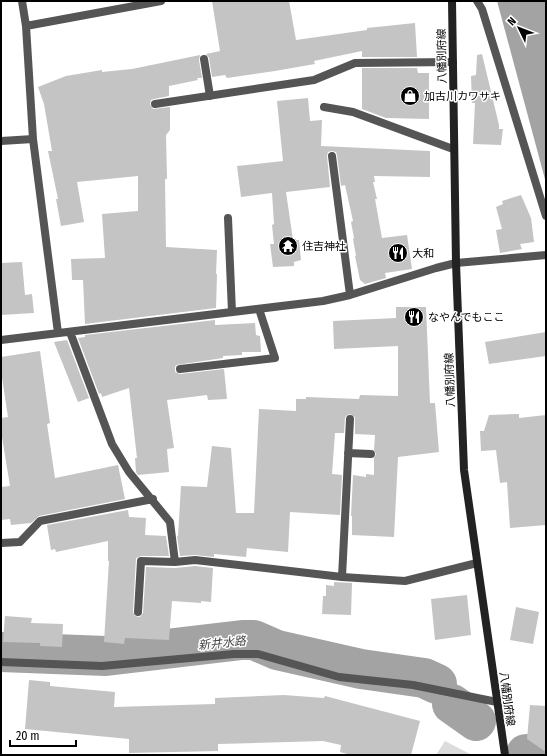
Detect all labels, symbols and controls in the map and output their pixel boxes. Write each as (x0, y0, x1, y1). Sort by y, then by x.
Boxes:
north arrow (499, 8, 539, 48)
text: N (505, 15, 519, 28)
street label: 八幡別府線 (435, 28, 449, 84)
shop icon: 加古川カワサキ (399, 85, 421, 107)
place label: 加古川カワサキ (424, 90, 501, 103)
temple icon: 住吉神社 (277, 235, 299, 257)
place label: 住吉神社 (302, 240, 346, 253)
restaurant icon: 大和 (387, 242, 409, 264)
place label: 大和 (412, 247, 434, 260)
restaurant icon: なやんでもここ (403, 306, 425, 328)
place label: なやんでもここ (428, 311, 504, 324)
street label: 八幡別府線 (443, 352, 457, 408)
water label: 新井水路 (197, 633, 248, 652)
street label: 八幡別府線 (497, 671, 517, 727)
scale bar (10, 722, 76, 748)
text: 20 m (16, 729, 40, 743)

